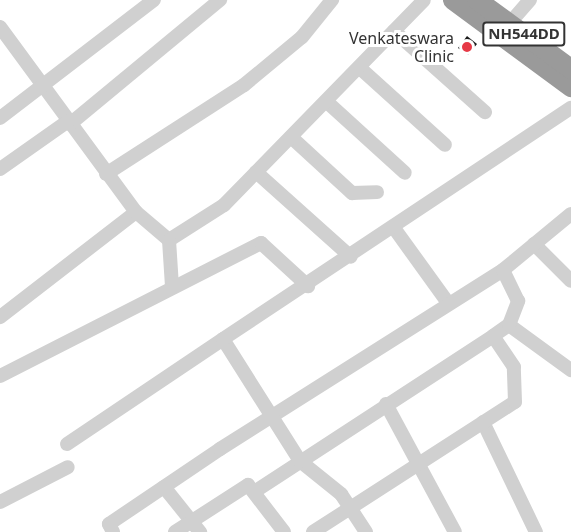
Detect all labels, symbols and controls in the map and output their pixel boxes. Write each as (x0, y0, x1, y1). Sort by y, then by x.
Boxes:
road number: NH544DD (482, 22, 566, 46)
place label: Venkateswara Clinic (349, 28, 454, 66)
marker: Venkateswara Clinic (458, 38, 476, 56)

